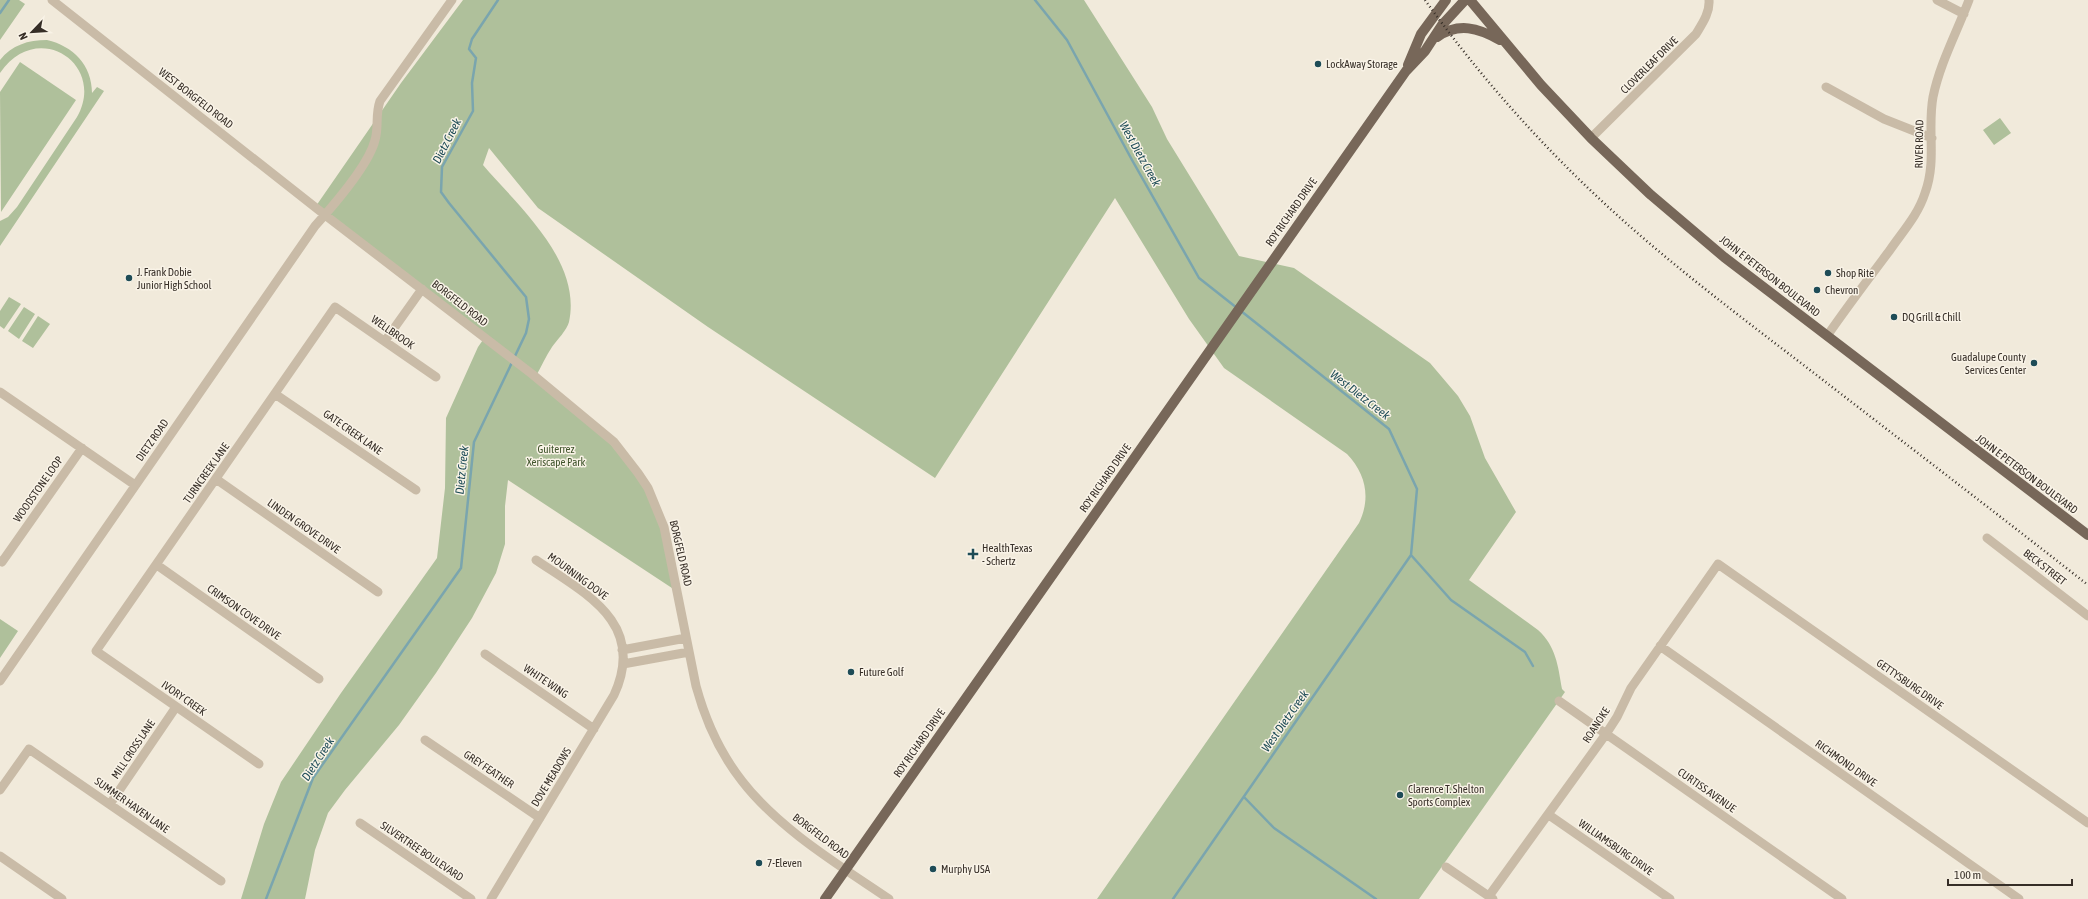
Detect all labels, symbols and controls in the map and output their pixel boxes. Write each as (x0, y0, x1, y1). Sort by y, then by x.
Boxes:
north arrow (12, 12, 52, 52)
text: N (16, 31, 30, 42)
street label: CLOVERLEAF DRIVE (1618, 34, 1680, 96)
place label: LockAway Storage (1326, 58, 1398, 70)
marker: LockAway Storage (1313, 59, 1323, 69)
street label: WEST BORGFELD ROAD (156, 65, 236, 131)
water label: Dietz Creek (430, 115, 465, 166)
water label: West Dietz Creek (1116, 119, 1164, 189)
street label: RIVER ROAD (1913, 120, 1925, 168)
street label: ROY RICHARD DRIVE (1263, 175, 1319, 248)
street label: JOHN E PETERSON BOULEVARD (1717, 233, 1823, 319)
place label: J. Frank Dobie Junior High School (137, 266, 211, 291)
place label: Shop Rite (1836, 267, 1874, 279)
marker: Shop Rite (1823, 268, 1833, 278)
marker: J. Frank Dobie Junior High School (124, 273, 134, 283)
street label: BORGFELD ROAD (430, 278, 490, 328)
place label: Chevron (1825, 284, 1858, 296)
marker: Chevron (1812, 285, 1822, 295)
place label: DQ Grill & Chill (1902, 311, 1961, 323)
marker: DQ Grill & Chill (1889, 312, 1899, 322)
street label: WELLBROOK (369, 313, 417, 352)
place label: Guadalupe County Services Center (1951, 351, 2027, 376)
marker: Guadalupe County Services Center (2029, 358, 2039, 368)
water label: West Dietz Creek (1327, 367, 1393, 423)
street label: GATE CREEK LANE (321, 407, 385, 457)
street label: DIETZ ROAD (133, 417, 171, 463)
street label: JOHN E PETERSON BOULEVARD (1974, 432, 2080, 516)
street label: TURNCREEK LANE (181, 440, 231, 505)
street label: ROY RICHARD DRIVE (1077, 441, 1133, 514)
park label: Guiterrez Xeriscape Park (527, 443, 586, 468)
water label: Dietz Creek (452, 444, 472, 495)
street label: WOODSTONE LOOP (11, 454, 65, 524)
street label: LINDEN GROVE DRIVE (265, 496, 343, 556)
street label: BORGFELD ROAD (668, 519, 694, 587)
place label: HealthTexas - Schertz (982, 542, 1033, 567)
street label: BECK STREET (2021, 547, 2069, 587)
marker: HealthTexas - Schertz (967, 548, 979, 560)
street label: MOURNING DOVE (546, 550, 611, 602)
street label: CRIMSON COVE DRIVE (205, 582, 283, 642)
street label: GETTYSBURG DRIVE (1874, 657, 1946, 712)
street label: WHITE WING (521, 662, 571, 700)
place label: Future Golf (859, 666, 904, 678)
marker: Future Golf (846, 667, 856, 677)
street label: IVORY CREEK (159, 678, 209, 718)
water label: West Dietz Creek (1259, 687, 1312, 755)
street label: ROANOKE (1580, 705, 1612, 745)
street label: ROY RICHARD DRIVE (891, 706, 947, 779)
street label: MILL CROSS LANE (109, 717, 157, 781)
water label: Dietz Creek (299, 734, 338, 783)
street label: RICHMOND DRIVE (1813, 737, 1879, 789)
street label: DOVE MEADOWS (529, 745, 573, 809)
street label: GREY FEATHER (462, 748, 517, 790)
street label: CURTISS AVENUE (1676, 766, 1739, 815)
street label: SUMMER HAVEN LANE (93, 775, 172, 835)
place label: Clarence T. Shelton Sports Complex (1408, 783, 1484, 808)
marker: Clarence T. Shelton Sports Complex (1395, 790, 1405, 800)
street label: BORGFELD ROAD (791, 811, 851, 861)
street label: WILLIAMSBURG DRIVE (1576, 817, 1656, 877)
street label: SILVERTREE BOULEVARD (378, 819, 466, 883)
place label: 7-Eleven (767, 857, 802, 869)
marker: 7-Eleven (754, 858, 764, 868)
scale bar (1948, 861, 2072, 887)
place label: Murphy USA (941, 863, 991, 875)
marker: Murphy USA (928, 864, 938, 874)
text: 100 m (1954, 868, 1981, 882)

